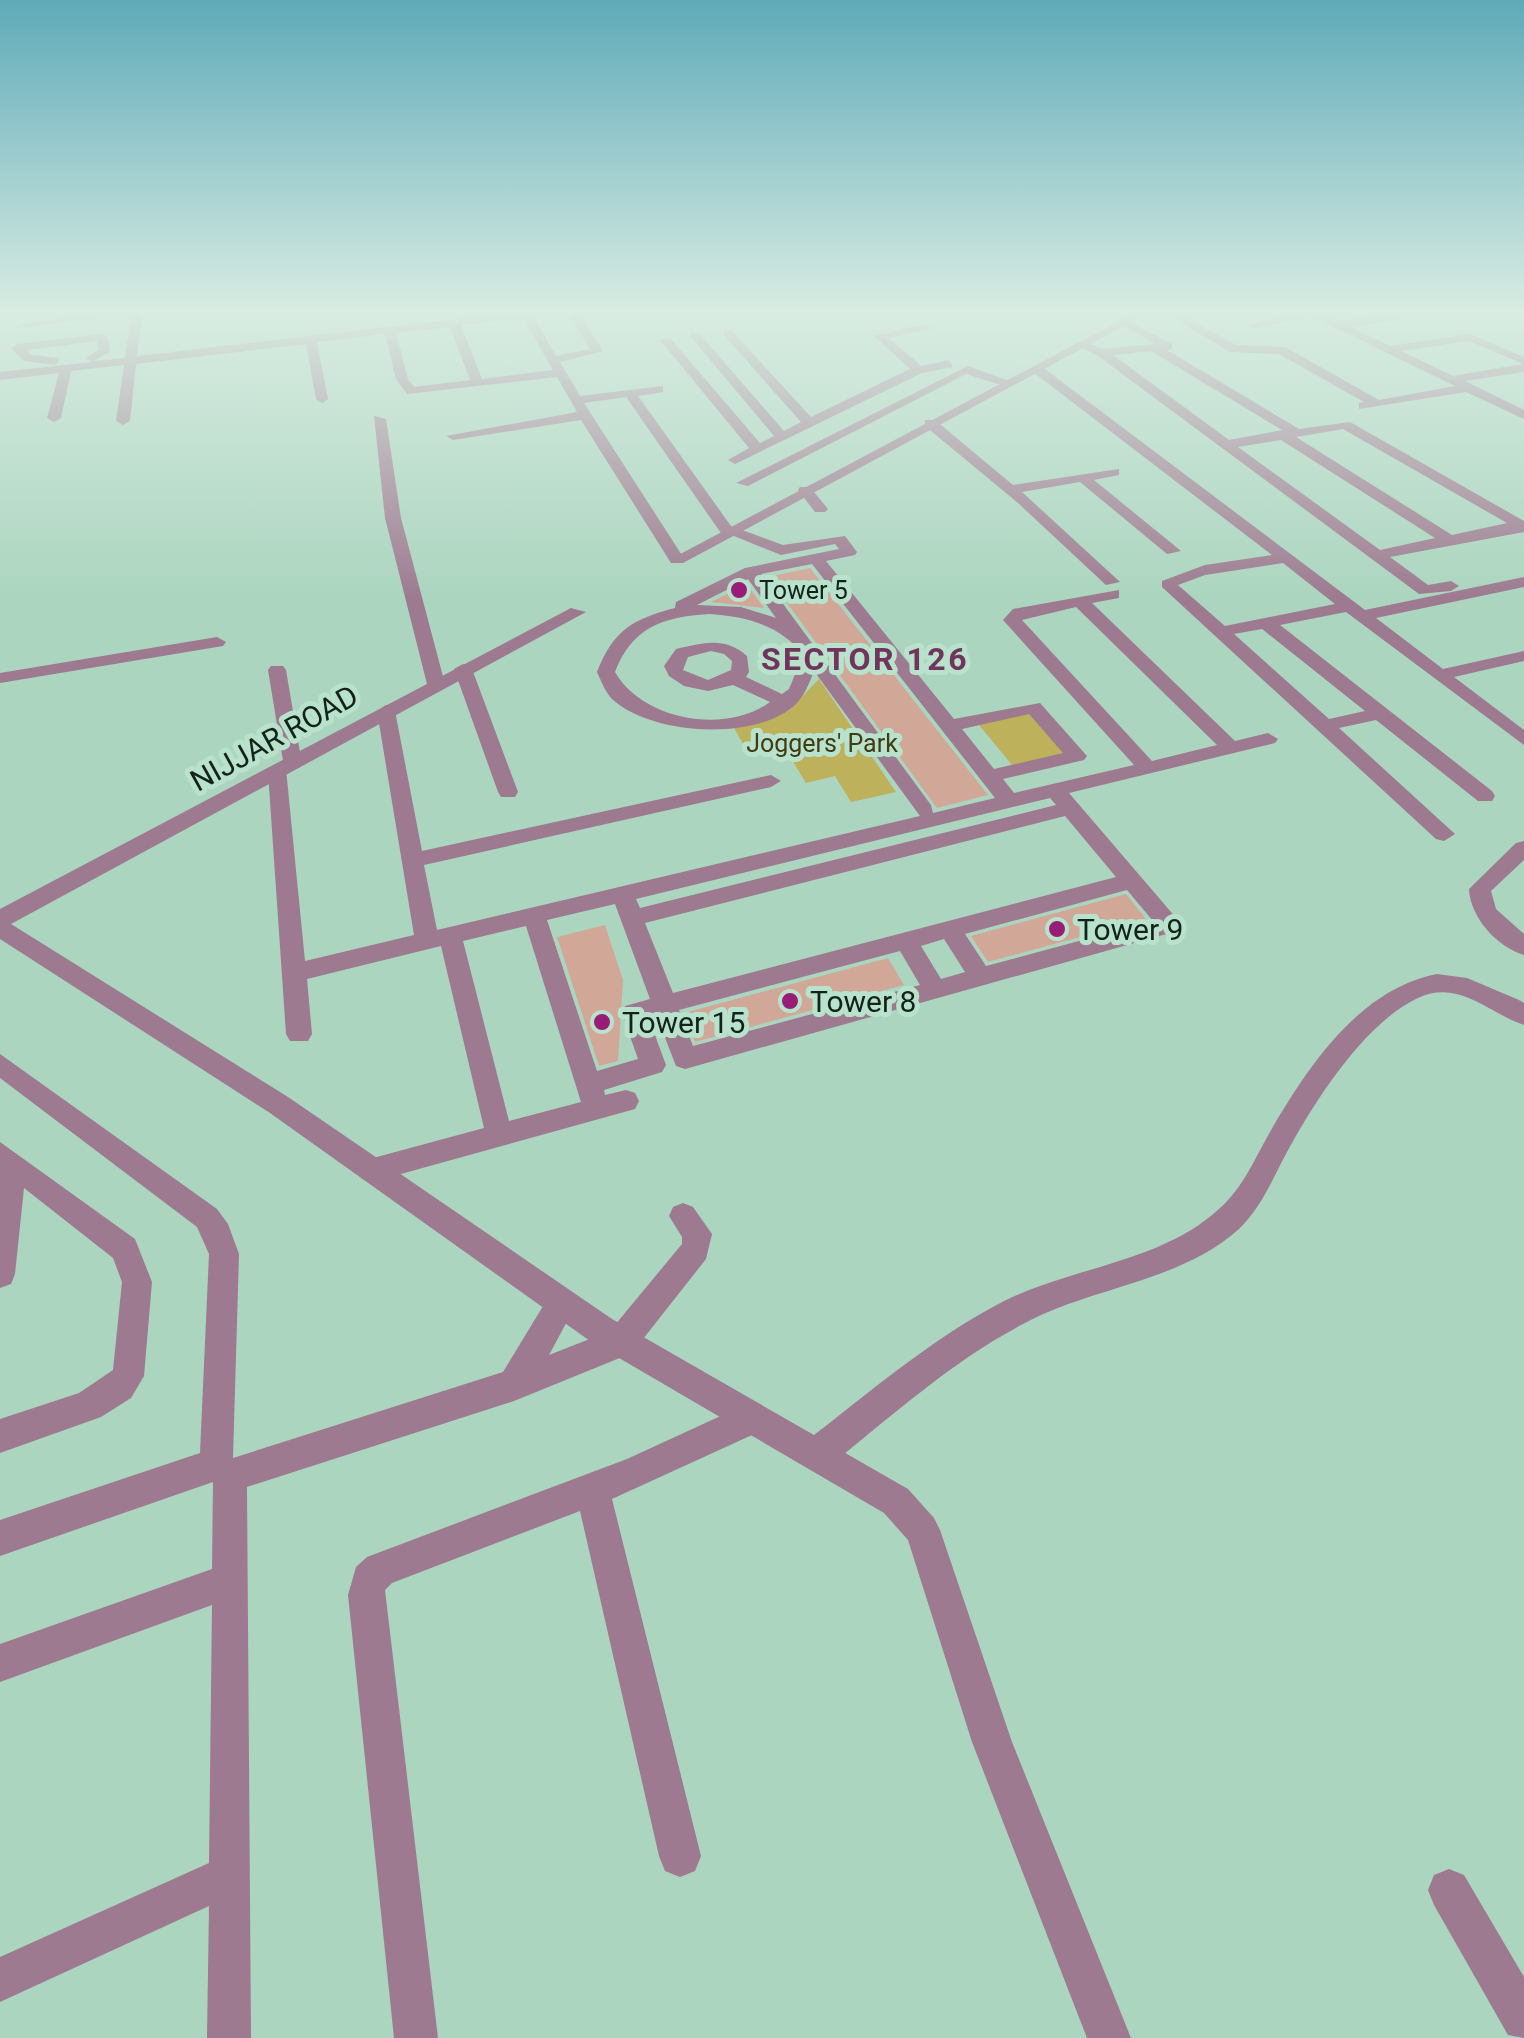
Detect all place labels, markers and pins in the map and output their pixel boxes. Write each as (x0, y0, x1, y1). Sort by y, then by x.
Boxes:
place label: Tower 5 (759, 576, 848, 605)
marker: Tower 5 (728, 579, 750, 601)
place label: Tower 9 (1077, 912, 1183, 947)
marker: Tower 9 (1046, 918, 1068, 940)
place label: Tower 8 (810, 984, 916, 1019)
marker: Tower 8 (779, 990, 801, 1012)
place label: Tower 15 (622, 1005, 745, 1040)
marker: Tower 15 (591, 1011, 613, 1033)

